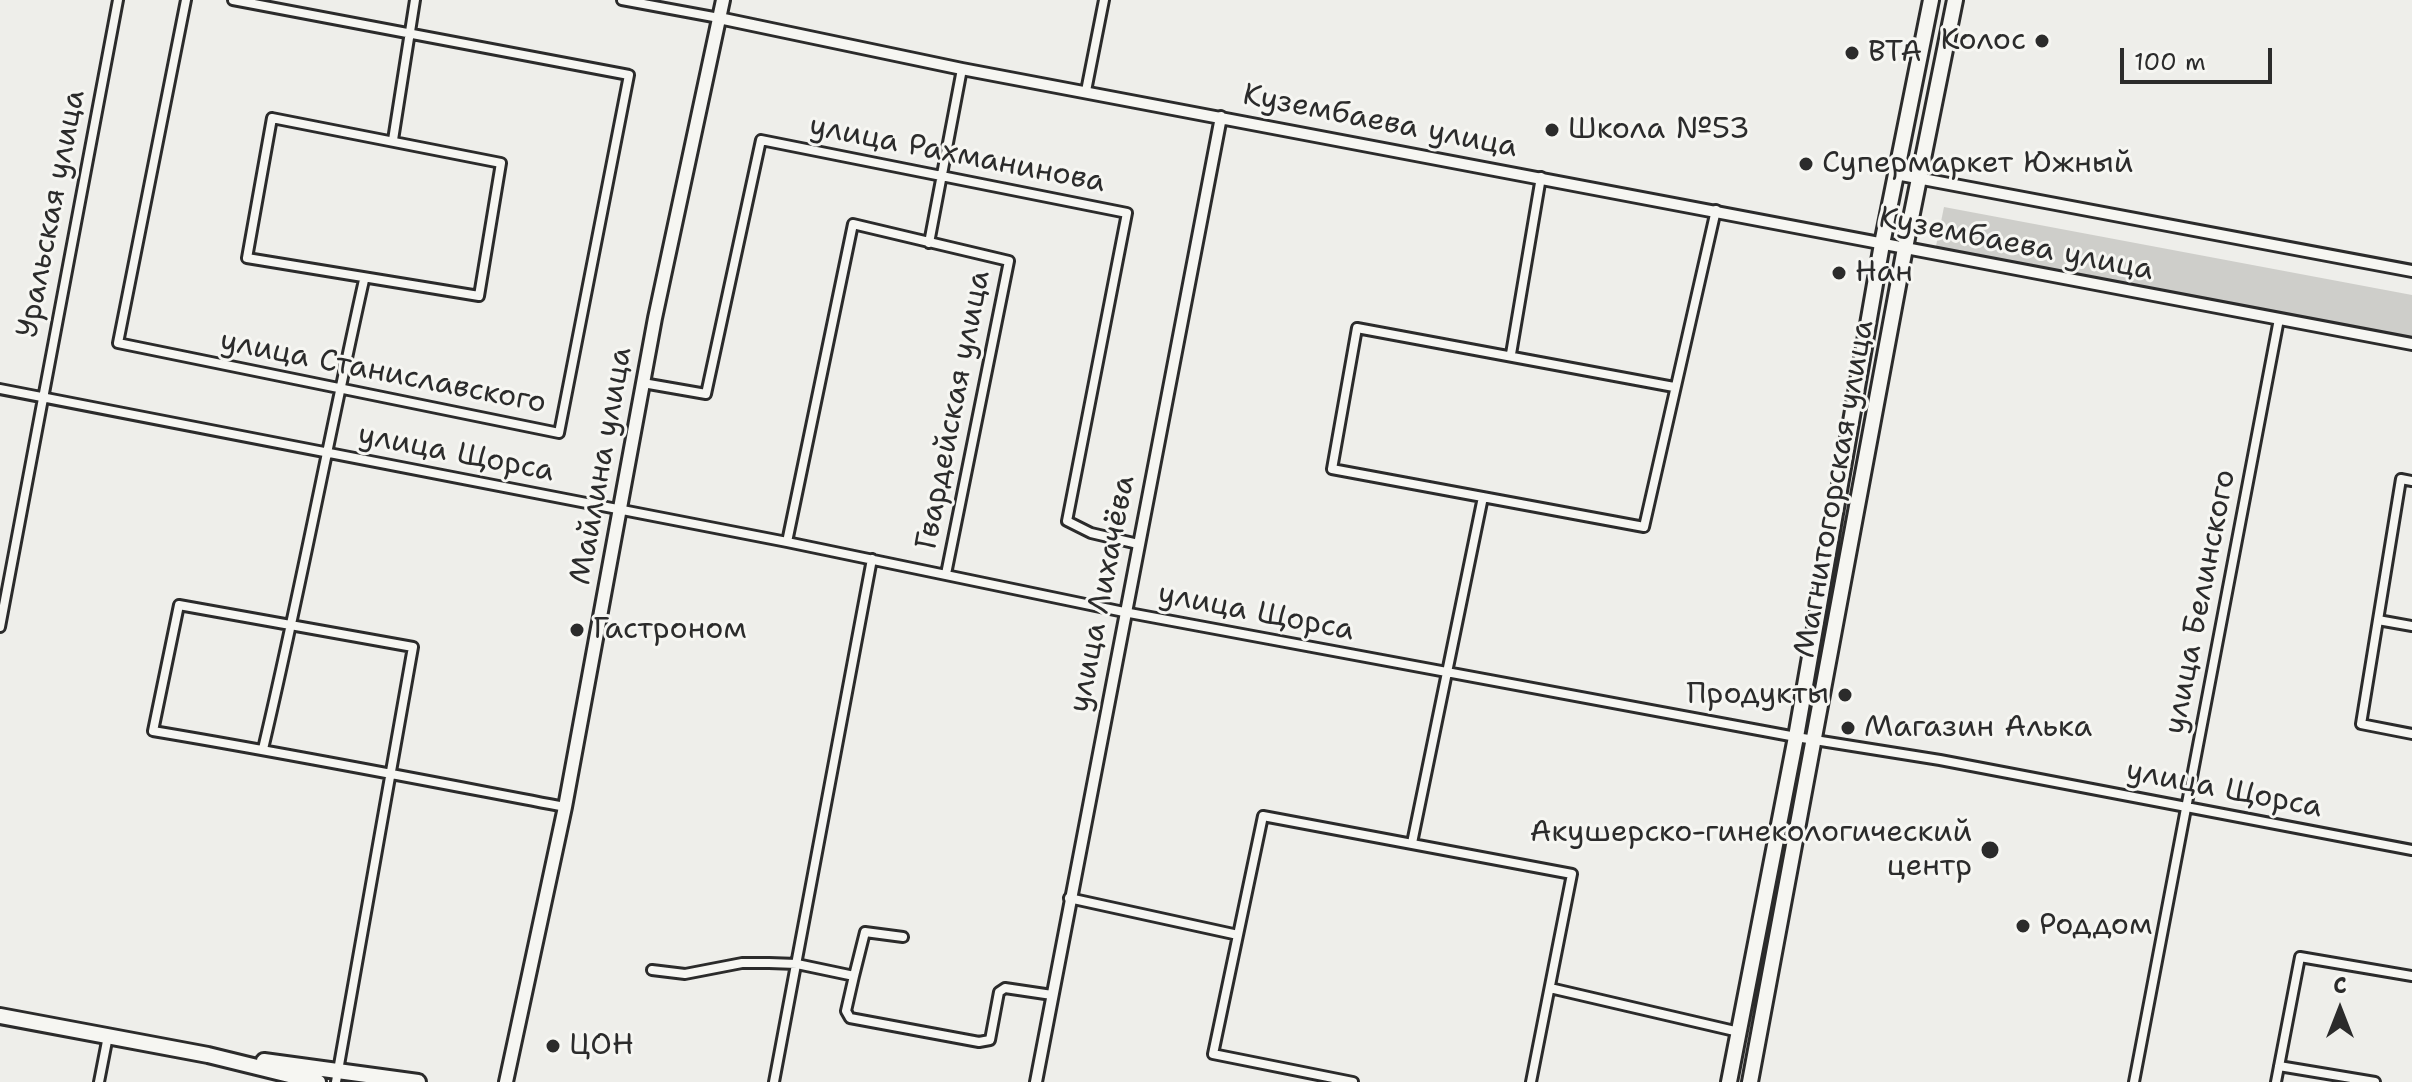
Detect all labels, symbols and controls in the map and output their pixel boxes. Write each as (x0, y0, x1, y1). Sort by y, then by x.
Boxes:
place label: Колос (1940, 23, 2026, 59)
marker: Колос (2033, 32, 2051, 50)
scale bar (2124, 32, 2276, 82)
place label: BTA (1868, 35, 1922, 71)
marker: BTA (1843, 44, 1861, 62)
text: 100 m (2134, 46, 2206, 78)
street label: Кузембаева улица (1240, 78, 1520, 166)
street label: Уральская улица (10, 87, 94, 341)
street label: улица Рахманинова (806, 109, 1108, 201)
place label: Школа №53 (1568, 112, 1750, 148)
marker: Школа №53 (1543, 121, 1561, 139)
place label: Супермаркет Южный (1822, 146, 2133, 182)
marker: Супермаркет Южный (1797, 155, 1815, 173)
street label: Кузембаева улица (1876, 201, 2156, 289)
place label: Нан (1855, 255, 1913, 291)
marker: Нан (1830, 264, 1848, 282)
street label: Гвардейская улица (909, 267, 999, 553)
street label: Магнитогорская улица (1788, 317, 1882, 661)
street label: улица Станиславского (217, 324, 549, 422)
street label: Майлина улица (563, 344, 641, 588)
street label: улица Щорса (355, 417, 557, 491)
street label: улица Белинского (2158, 467, 2244, 737)
street label: улица Лихачёва (1062, 472, 1144, 716)
street label: улица Щорса (1155, 576, 1357, 650)
place label: Гастроном (593, 612, 747, 648)
marker: Гастроном (568, 621, 586, 639)
place label: Продукты (1686, 677, 1829, 713)
marker: Продукты (1836, 686, 1854, 704)
place label: Магазин Алька (1864, 710, 2092, 746)
marker: Магазин Алька (1839, 719, 1857, 737)
street label: улица Щорса (2123, 753, 2325, 827)
place label: Акушерско-гинекологический центр (1530, 815, 1972, 886)
marker: Акушерско-гинекологический центр (1979, 839, 2001, 861)
place label: Роддом (2039, 908, 2152, 944)
marker: Роддом (2014, 917, 2032, 935)
north arrow (2300, 970, 2380, 1050)
text: С (2333, 971, 2347, 1000)
place label: ЦОН (569, 1028, 634, 1064)
marker: ЦОН (544, 1037, 562, 1055)

